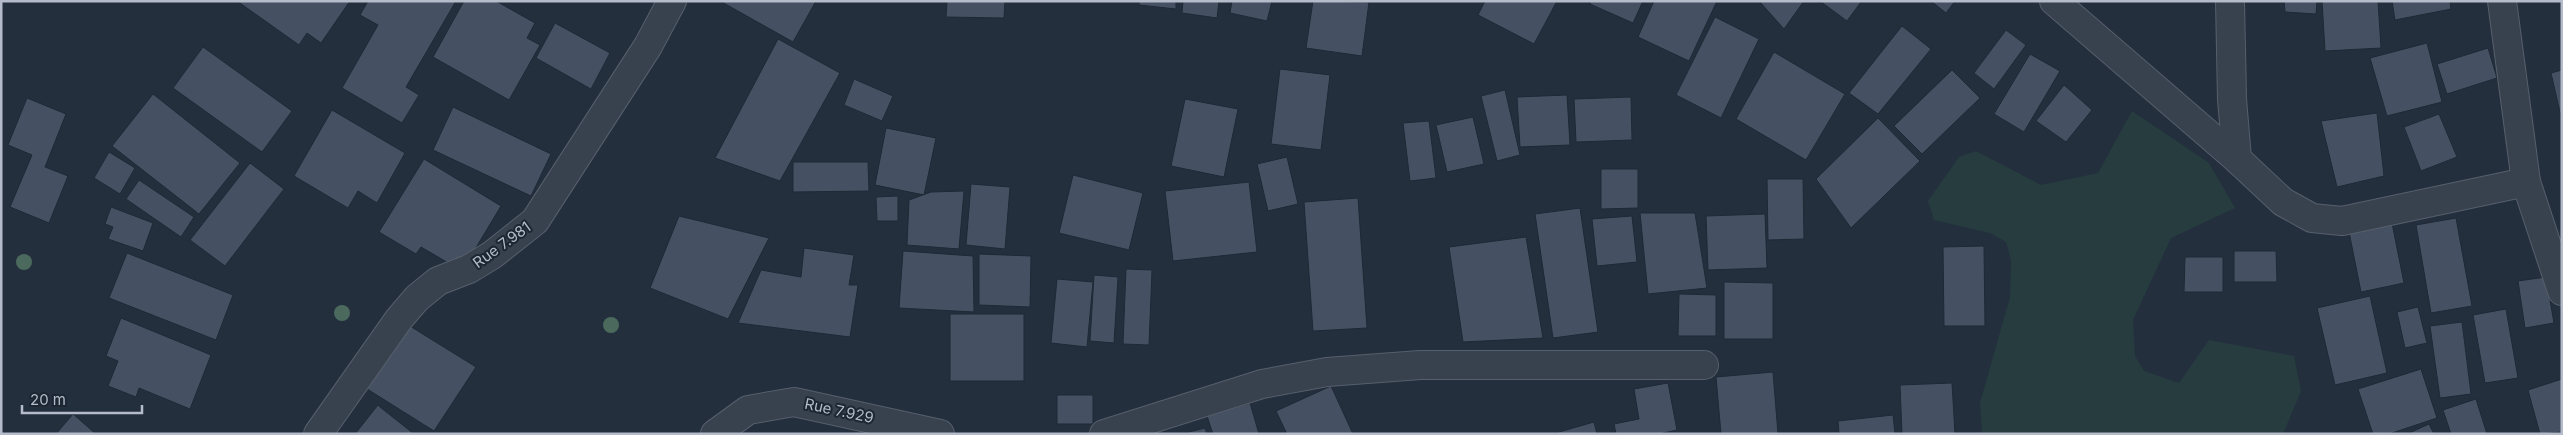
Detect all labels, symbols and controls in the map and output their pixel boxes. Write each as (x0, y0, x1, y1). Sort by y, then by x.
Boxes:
street label: Rue 7.981 (469, 217, 534, 272)
scale bar (22, 382, 142, 414)
text: 20 m (30, 390, 66, 409)
street label: Rue 7.929 (803, 394, 875, 427)

